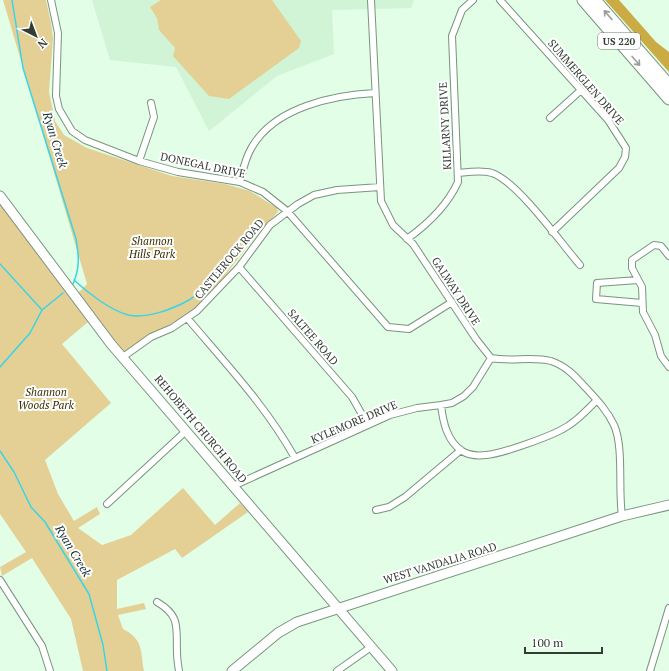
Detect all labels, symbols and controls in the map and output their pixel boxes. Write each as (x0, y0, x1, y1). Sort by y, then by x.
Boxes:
one-way arrow (603, 10, 612, 20)
north arrow (16, 16, 56, 56)
road number: US 220 (598, 33, 640, 49)
text: N (34, 35, 50, 52)
street label: SUMMERGLEN DRIVE (545, 36, 627, 128)
one-way arrow (631, 56, 641, 66)
street label: KILLARNY DRIVE (436, 82, 454, 170)
water label: Ryan Creek (40, 109, 71, 170)
street label: DONEGAL DRIVE (159, 149, 247, 181)
street label: CASTLEROCK ROAD (191, 216, 267, 302)
park label: Shannon Hills Park (128, 234, 176, 261)
street label: GALWAY DRIVE (429, 254, 483, 328)
street label: SALTEE ROAD (285, 306, 341, 368)
street label: REHOBETH CHURCH ROAD (152, 372, 250, 486)
park label: Shannon Woods Park (18, 385, 75, 412)
street label: KYLEMORE DRIVE (309, 397, 399, 447)
water label: Ryan Creek (52, 521, 95, 580)
street label: WEST VANDALIA ROAD (382, 539, 499, 587)
scale bar (525, 629, 602, 655)
text: 100 m (531, 635, 564, 650)

